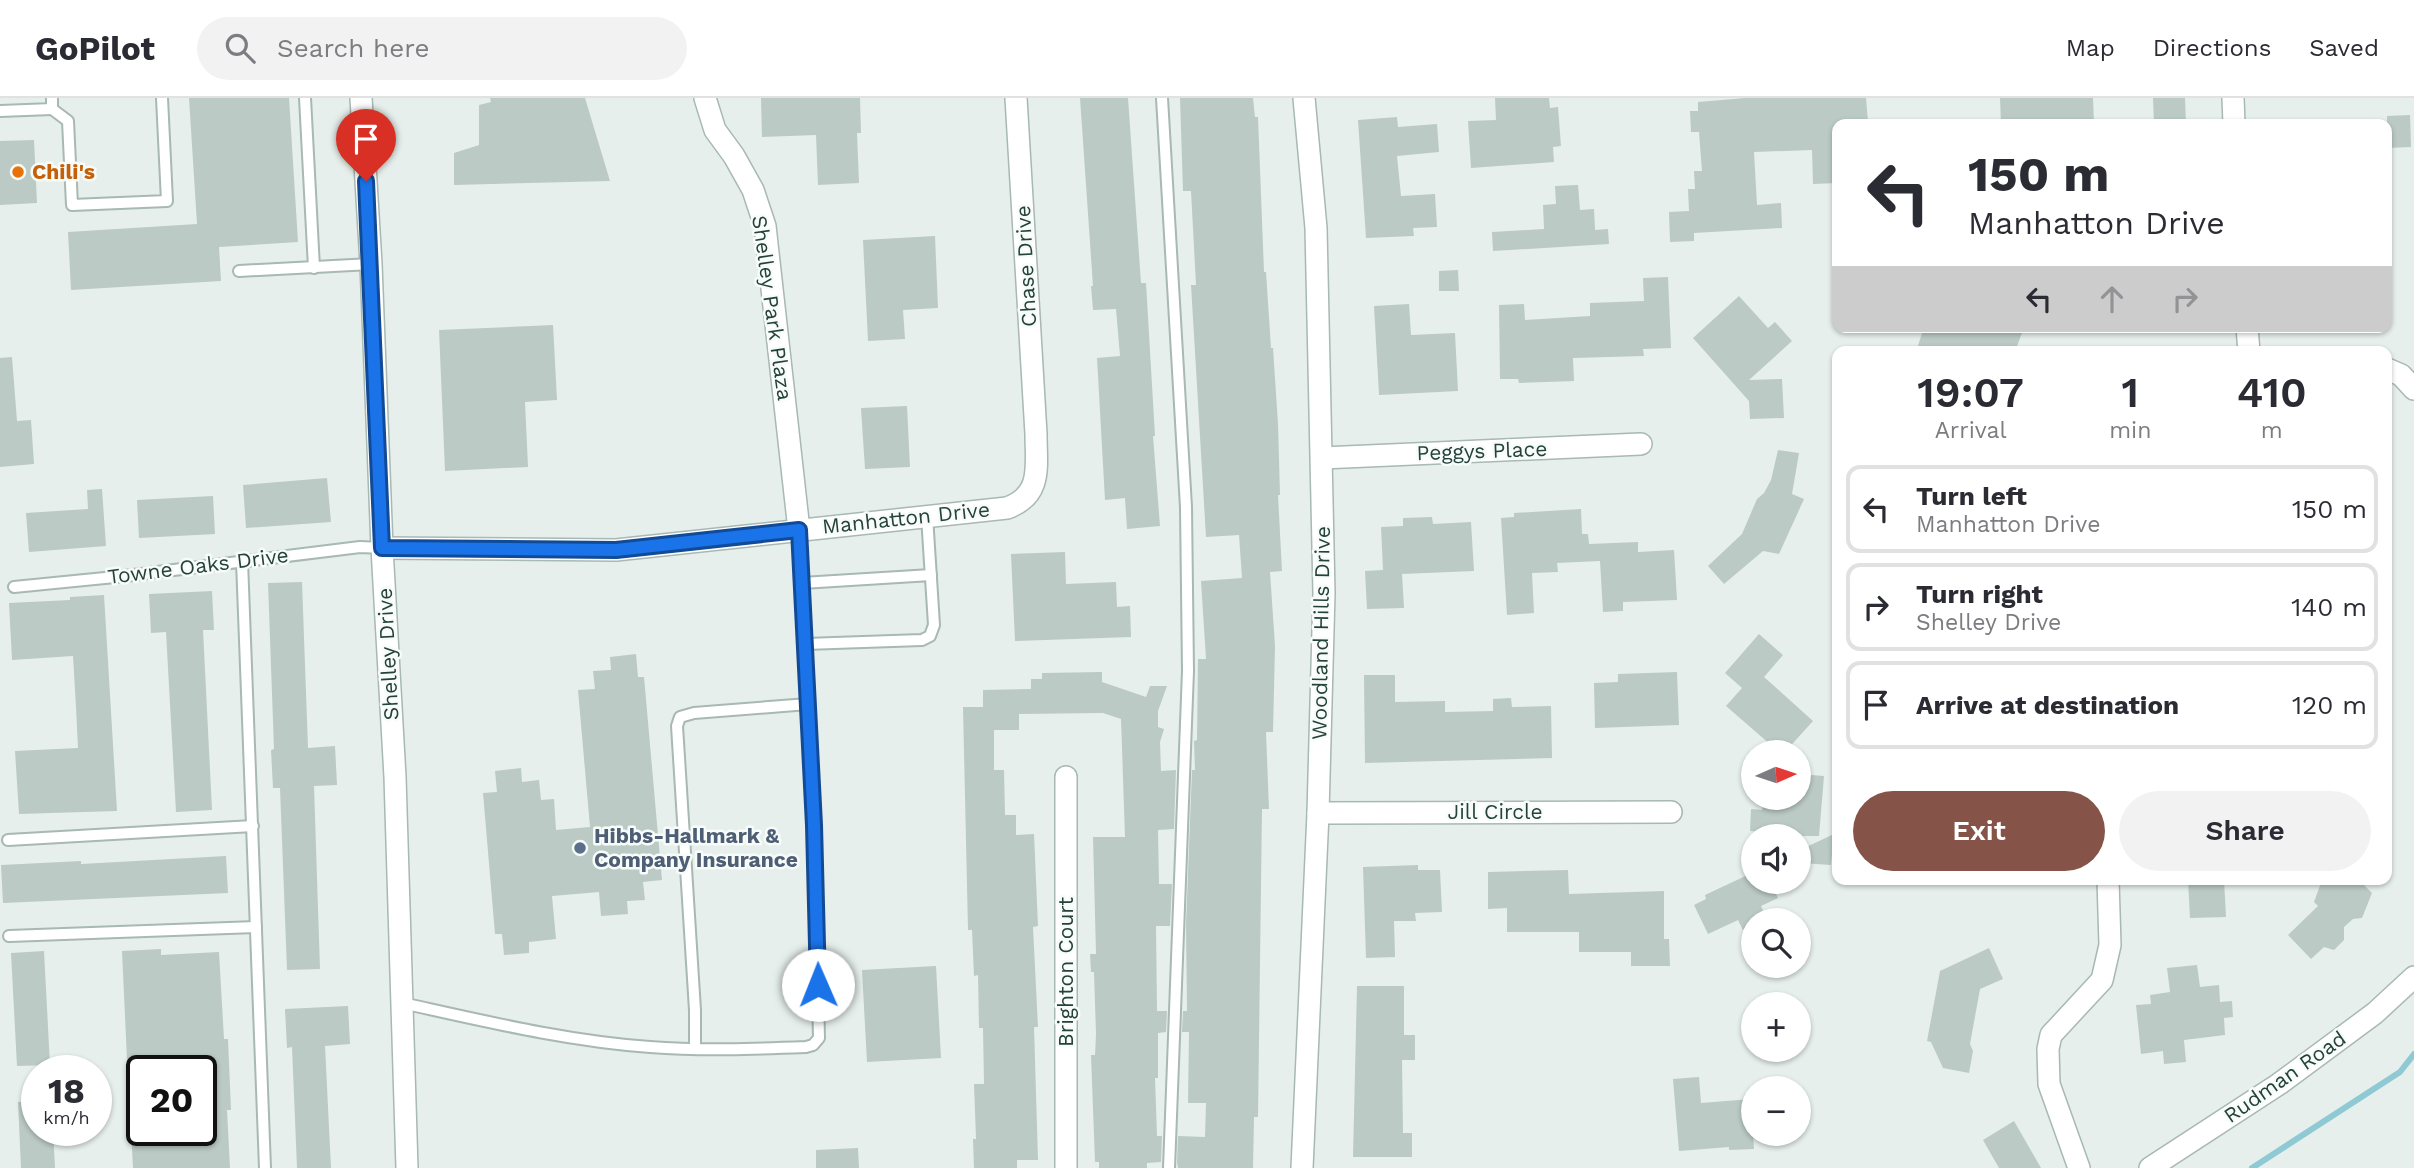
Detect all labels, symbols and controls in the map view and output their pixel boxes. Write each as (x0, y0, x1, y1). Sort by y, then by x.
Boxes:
search box (197, 17, 687, 80)
text: GoPilot (35, 29, 155, 68)
icon: search (221, 29, 259, 67)
text: Search here (277, 33, 429, 63)
text: Map (2066, 34, 2115, 62)
text: Directions (2153, 34, 2271, 62)
text: Saved (2309, 34, 2379, 62)
pin (336, 109, 396, 181)
icon: arrive (347, 120, 385, 158)
text: 150 m (1968, 145, 2109, 203)
icon: left (1853, 147, 1944, 238)
place label: Chili's (32, 159, 95, 184)
marker: Chili's (10, 164, 26, 180)
text: Manhatton Drive (1968, 204, 2225, 242)
street label: Chase Drive (1010, 205, 1041, 328)
street label: Shelley Park Plaza (747, 214, 798, 402)
icon: left (2020, 280, 2058, 318)
icon: ahead (2093, 280, 2131, 318)
icon: right (2166, 280, 2204, 318)
text: 19:07 (1917, 368, 2024, 417)
text: 1 (2122, 368, 2139, 417)
text: 410 (2237, 368, 2307, 417)
text: Arrival (1935, 417, 2006, 444)
text: min (2109, 417, 2151, 444)
text: m (2261, 417, 2283, 444)
street label: Peggys Place (1416, 436, 1548, 465)
text: Turn left (1916, 481, 2027, 511)
icon: left (1857, 490, 1895, 528)
text: 150 m (2292, 494, 2367, 524)
street label: Manhatton Drive (821, 496, 991, 539)
text: Manhatton Drive (1916, 511, 2100, 538)
street label: Woodland Hills Drive (1306, 526, 1335, 740)
street label: Towne Oaks Drive (106, 542, 290, 589)
text: Turn right (1916, 579, 2043, 609)
street label: Shelley Drive (372, 587, 403, 721)
icon: right (1857, 588, 1895, 626)
text: 140 m (2291, 592, 2367, 622)
text: Shelley Drive (1916, 609, 2061, 636)
icon: arrive (1857, 686, 1895, 724)
text: Arrive at destination (1916, 690, 2179, 720)
text: 120 m (2292, 690, 2367, 720)
north arrow (1741, 740, 1811, 810)
map controls (1741, 740, 1811, 1146)
button: Exit (1853, 791, 2105, 871)
button: Share (2119, 791, 2371, 871)
street label: Jill Circle (1447, 799, 1543, 824)
place label: Hibbs-Hallmark & Company Insurance (594, 823, 798, 872)
button: sound (1741, 824, 1811, 894)
marker: Hibbs-Hallmark & Company Insurance (572, 840, 588, 856)
street label: Brighton Court (1053, 897, 1078, 1047)
button: search (1741, 908, 1811, 978)
position arrow (781, 948, 855, 1022)
button: + (1741, 992, 1811, 1062)
street label: Rudman Road (2219, 1025, 2351, 1128)
speed limit sign: 20 (126, 1055, 217, 1146)
text: 18 (48, 1070, 85, 1112)
button: − (1741, 1076, 1811, 1146)
text: km/h (43, 1107, 90, 1128)

